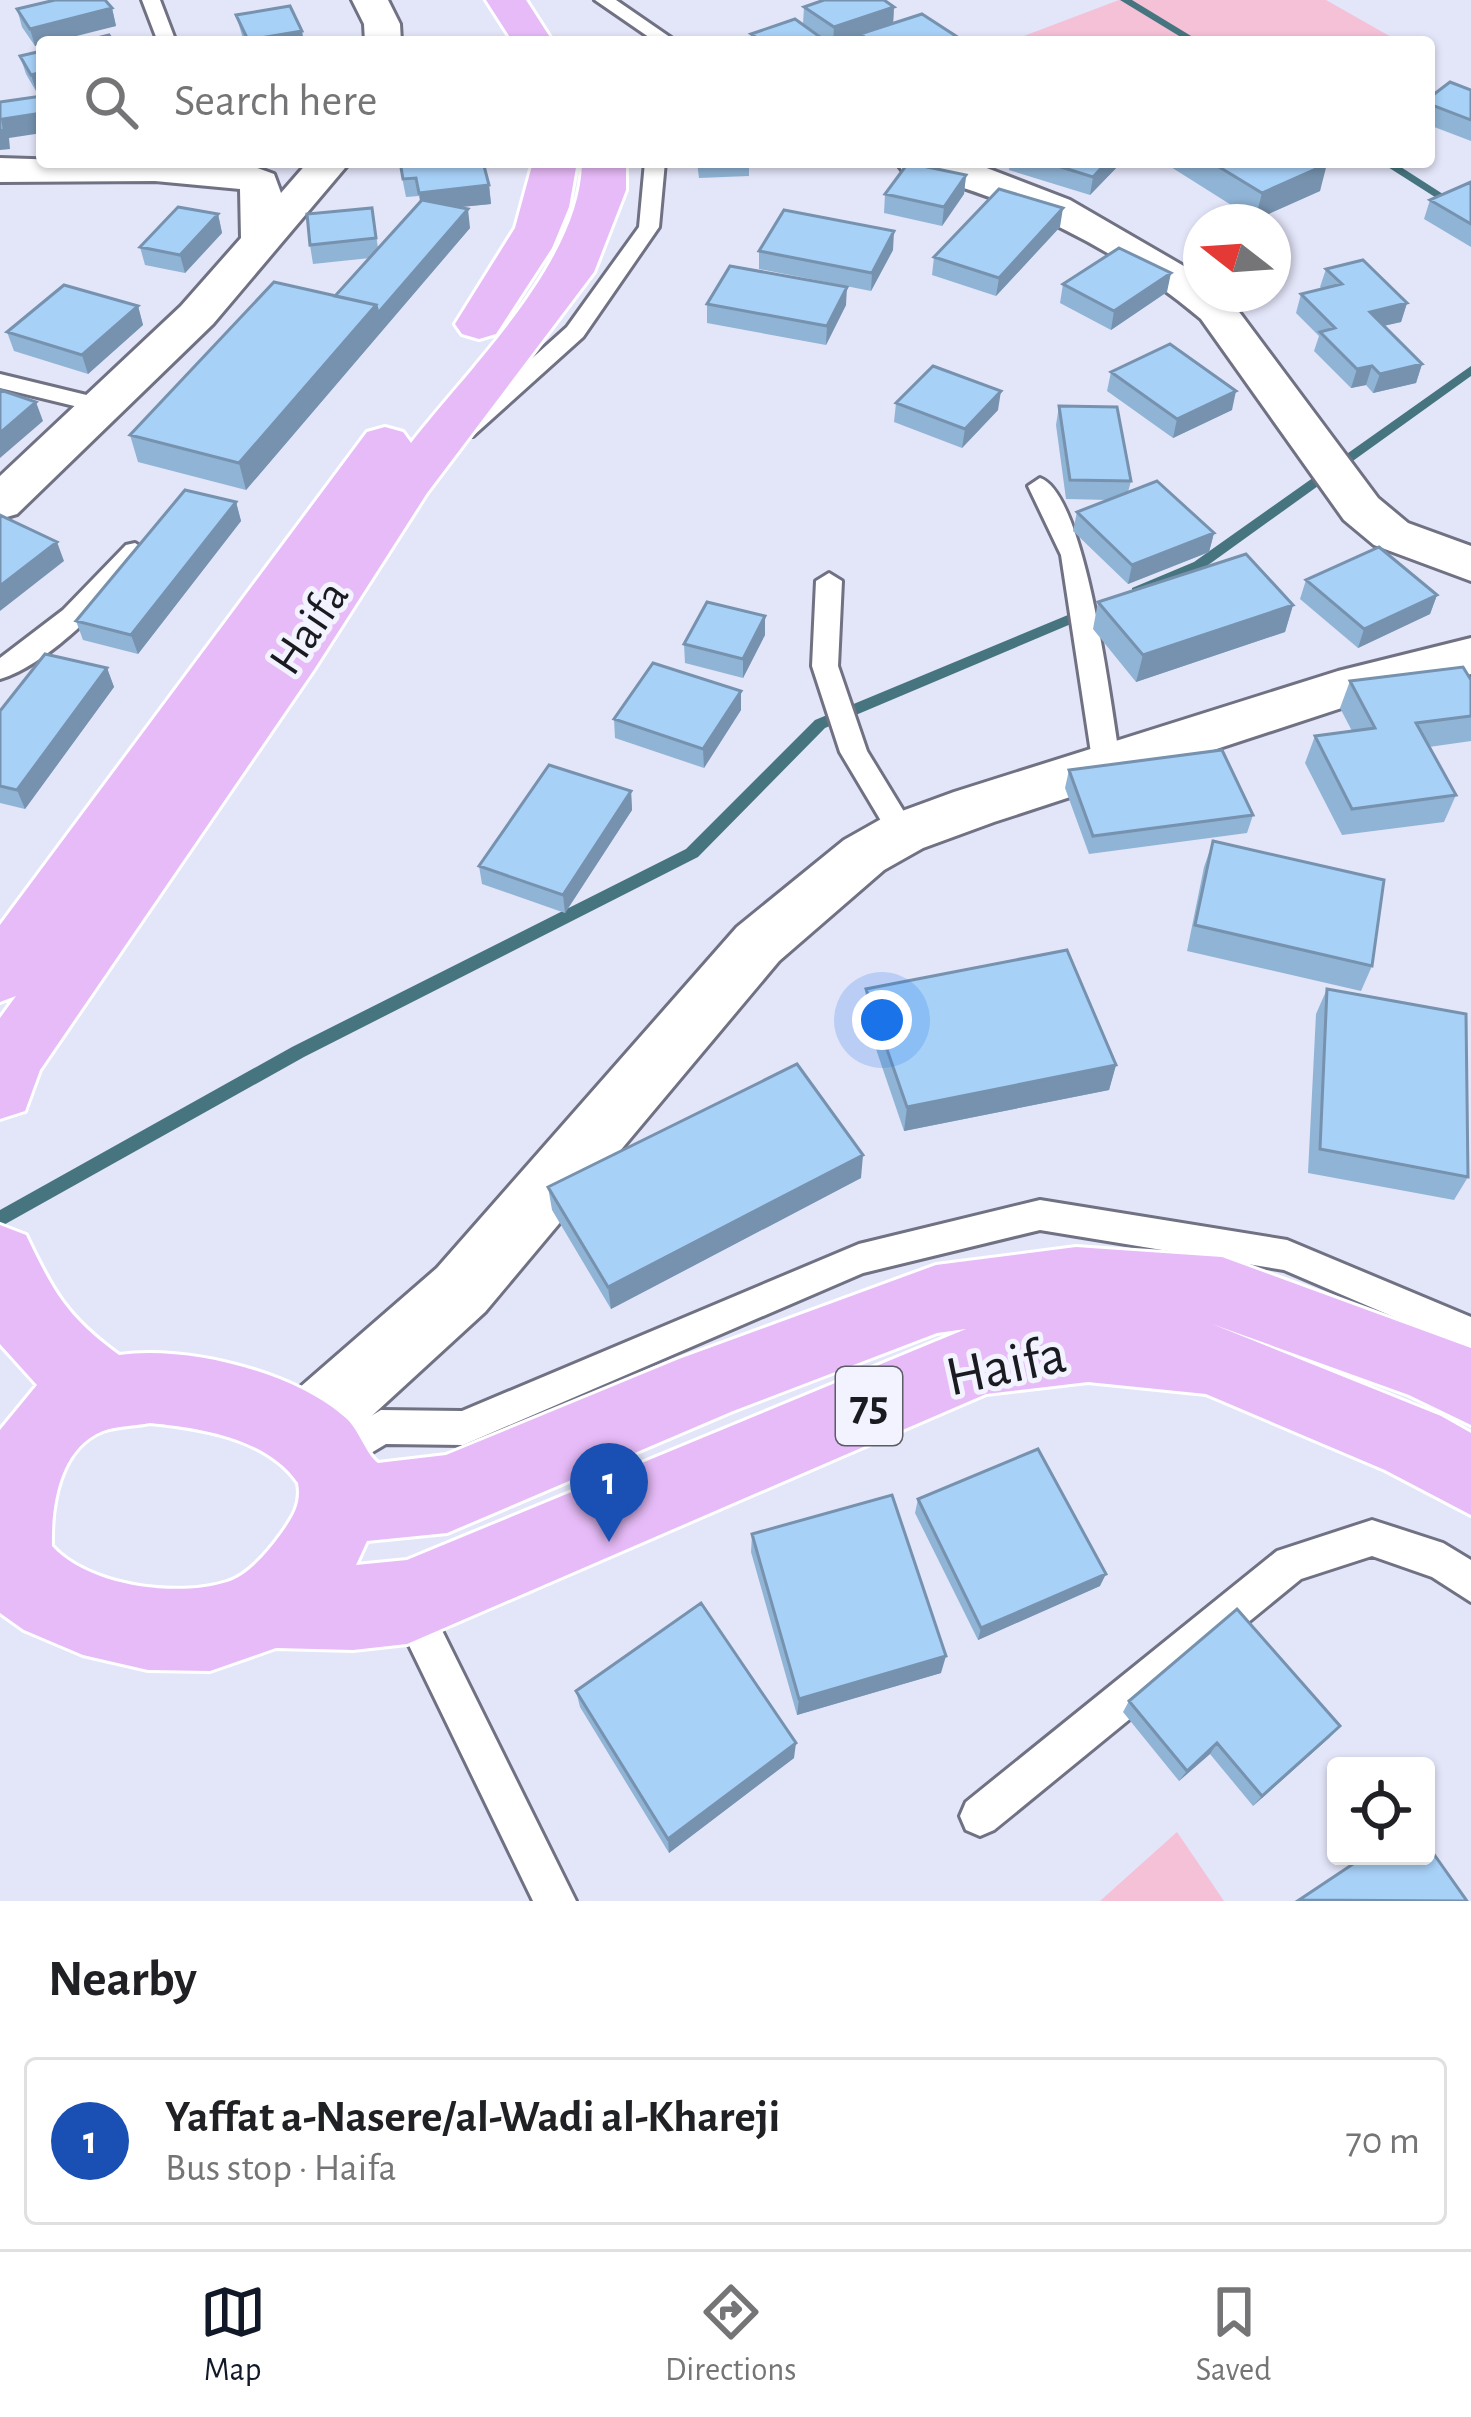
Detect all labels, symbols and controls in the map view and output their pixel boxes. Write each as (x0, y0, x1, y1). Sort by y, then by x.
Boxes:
search box (36, 36, 1435, 168)
icon: search (78, 69, 144, 135)
text: Search here (174, 79, 377, 124)
north arrow (1183, 204, 1291, 312)
street label: Haifa (262, 572, 358, 684)
your location (852, 990, 912, 1050)
street label: Haifa (941, 1326, 1071, 1406)
road number: 75 (836, 1367, 902, 1445)
pin: 1 (570, 1443, 648, 1542)
map controls (1327, 1757, 1435, 1865)
button: locate (1327, 1757, 1435, 1865)
text: Nearby (48, 1954, 197, 2005)
text: Yaffat a-Nasere/al-Wadi al-Khareji (165, 2095, 780, 2140)
text: 1 (83, 2122, 97, 2161)
text: 70 m (1346, 2122, 1420, 2161)
text: Bus stop · Haifa (165, 2149, 397, 2188)
tab: Map (200, 2279, 266, 2391)
tab: Directions (665, 2279, 796, 2391)
tab: Saved (1196, 2279, 1271, 2391)

